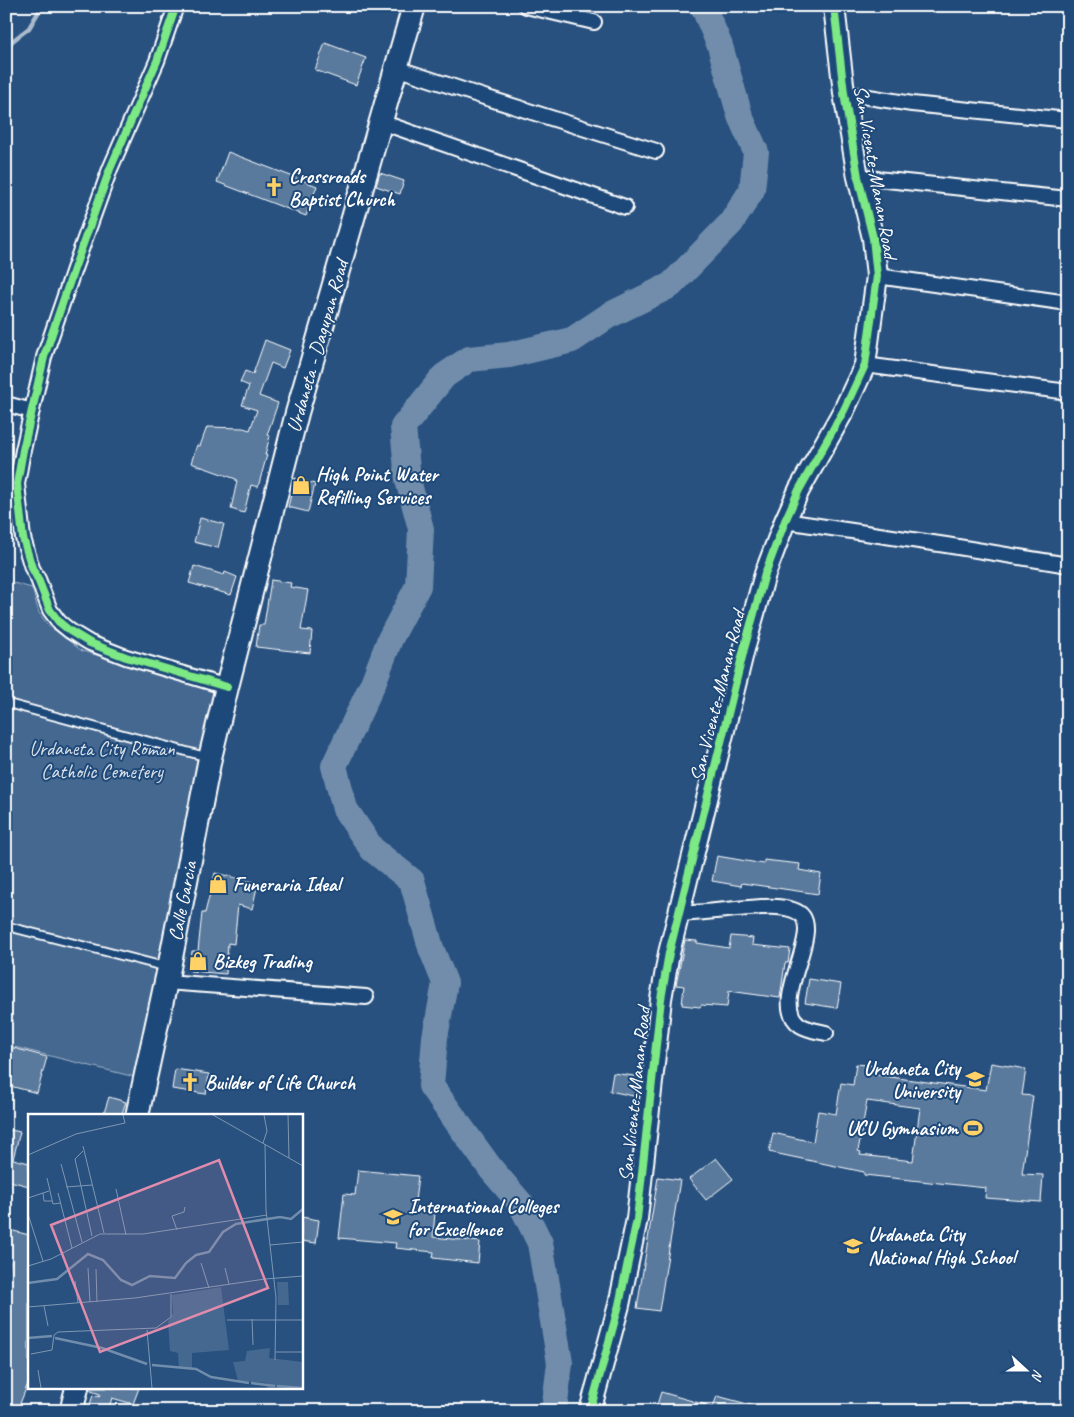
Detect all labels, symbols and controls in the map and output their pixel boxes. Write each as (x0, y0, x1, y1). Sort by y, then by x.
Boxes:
street label: San Vicente-Manan Road (848, 84, 904, 264)
place label: Crossroads Baptist Church (289, 164, 396, 212)
church icon: Crossroads Baptist Church (263, 176, 285, 198)
street label: Urdaneta - Dagupan Road (281, 254, 355, 435)
place label: High Point Water Refilling Services (316, 462, 440, 510)
shop icon: High Point Water Refilling Services (290, 474, 312, 496)
street label: San Vicente-Manan Road (684, 605, 752, 784)
park label: Urdaneta City Roman Catholic Cemetery (29, 736, 176, 784)
street label: Calle Garcia (163, 857, 203, 943)
place label: Funeraria Ideal (233, 872, 344, 897)
shop icon: Funeraria Ideal (207, 873, 229, 895)
place label: Bizkeg Trading (213, 949, 313, 974)
shop icon: Bizkeg Trading (187, 950, 209, 972)
street label: San Vicente-Manan Road (613, 1002, 656, 1183)
place label: Urdaneta City University (863, 1056, 962, 1104)
school or university icon: Urdaneta City University (964, 1068, 986, 1090)
place label: Builder of Life Church (205, 1070, 356, 1095)
church icon: Builder of Life Church (179, 1071, 201, 1093)
inset map (28, 1114, 302, 1390)
place label: UCU Gymnasium (846, 1116, 960, 1141)
sports icon: UCU Gymnasium (962, 1117, 984, 1139)
place label: International Colleges for Excellence (408, 1194, 560, 1242)
school or university icon: International Colleges for Excellence (382, 1206, 404, 1228)
place label: Urdaneta City National High School (868, 1222, 1019, 1270)
school or university icon: Urdaneta City National High School (842, 1235, 864, 1257)
north arrow (1002, 1344, 1052, 1394)
text: N (1027, 1367, 1047, 1384)

